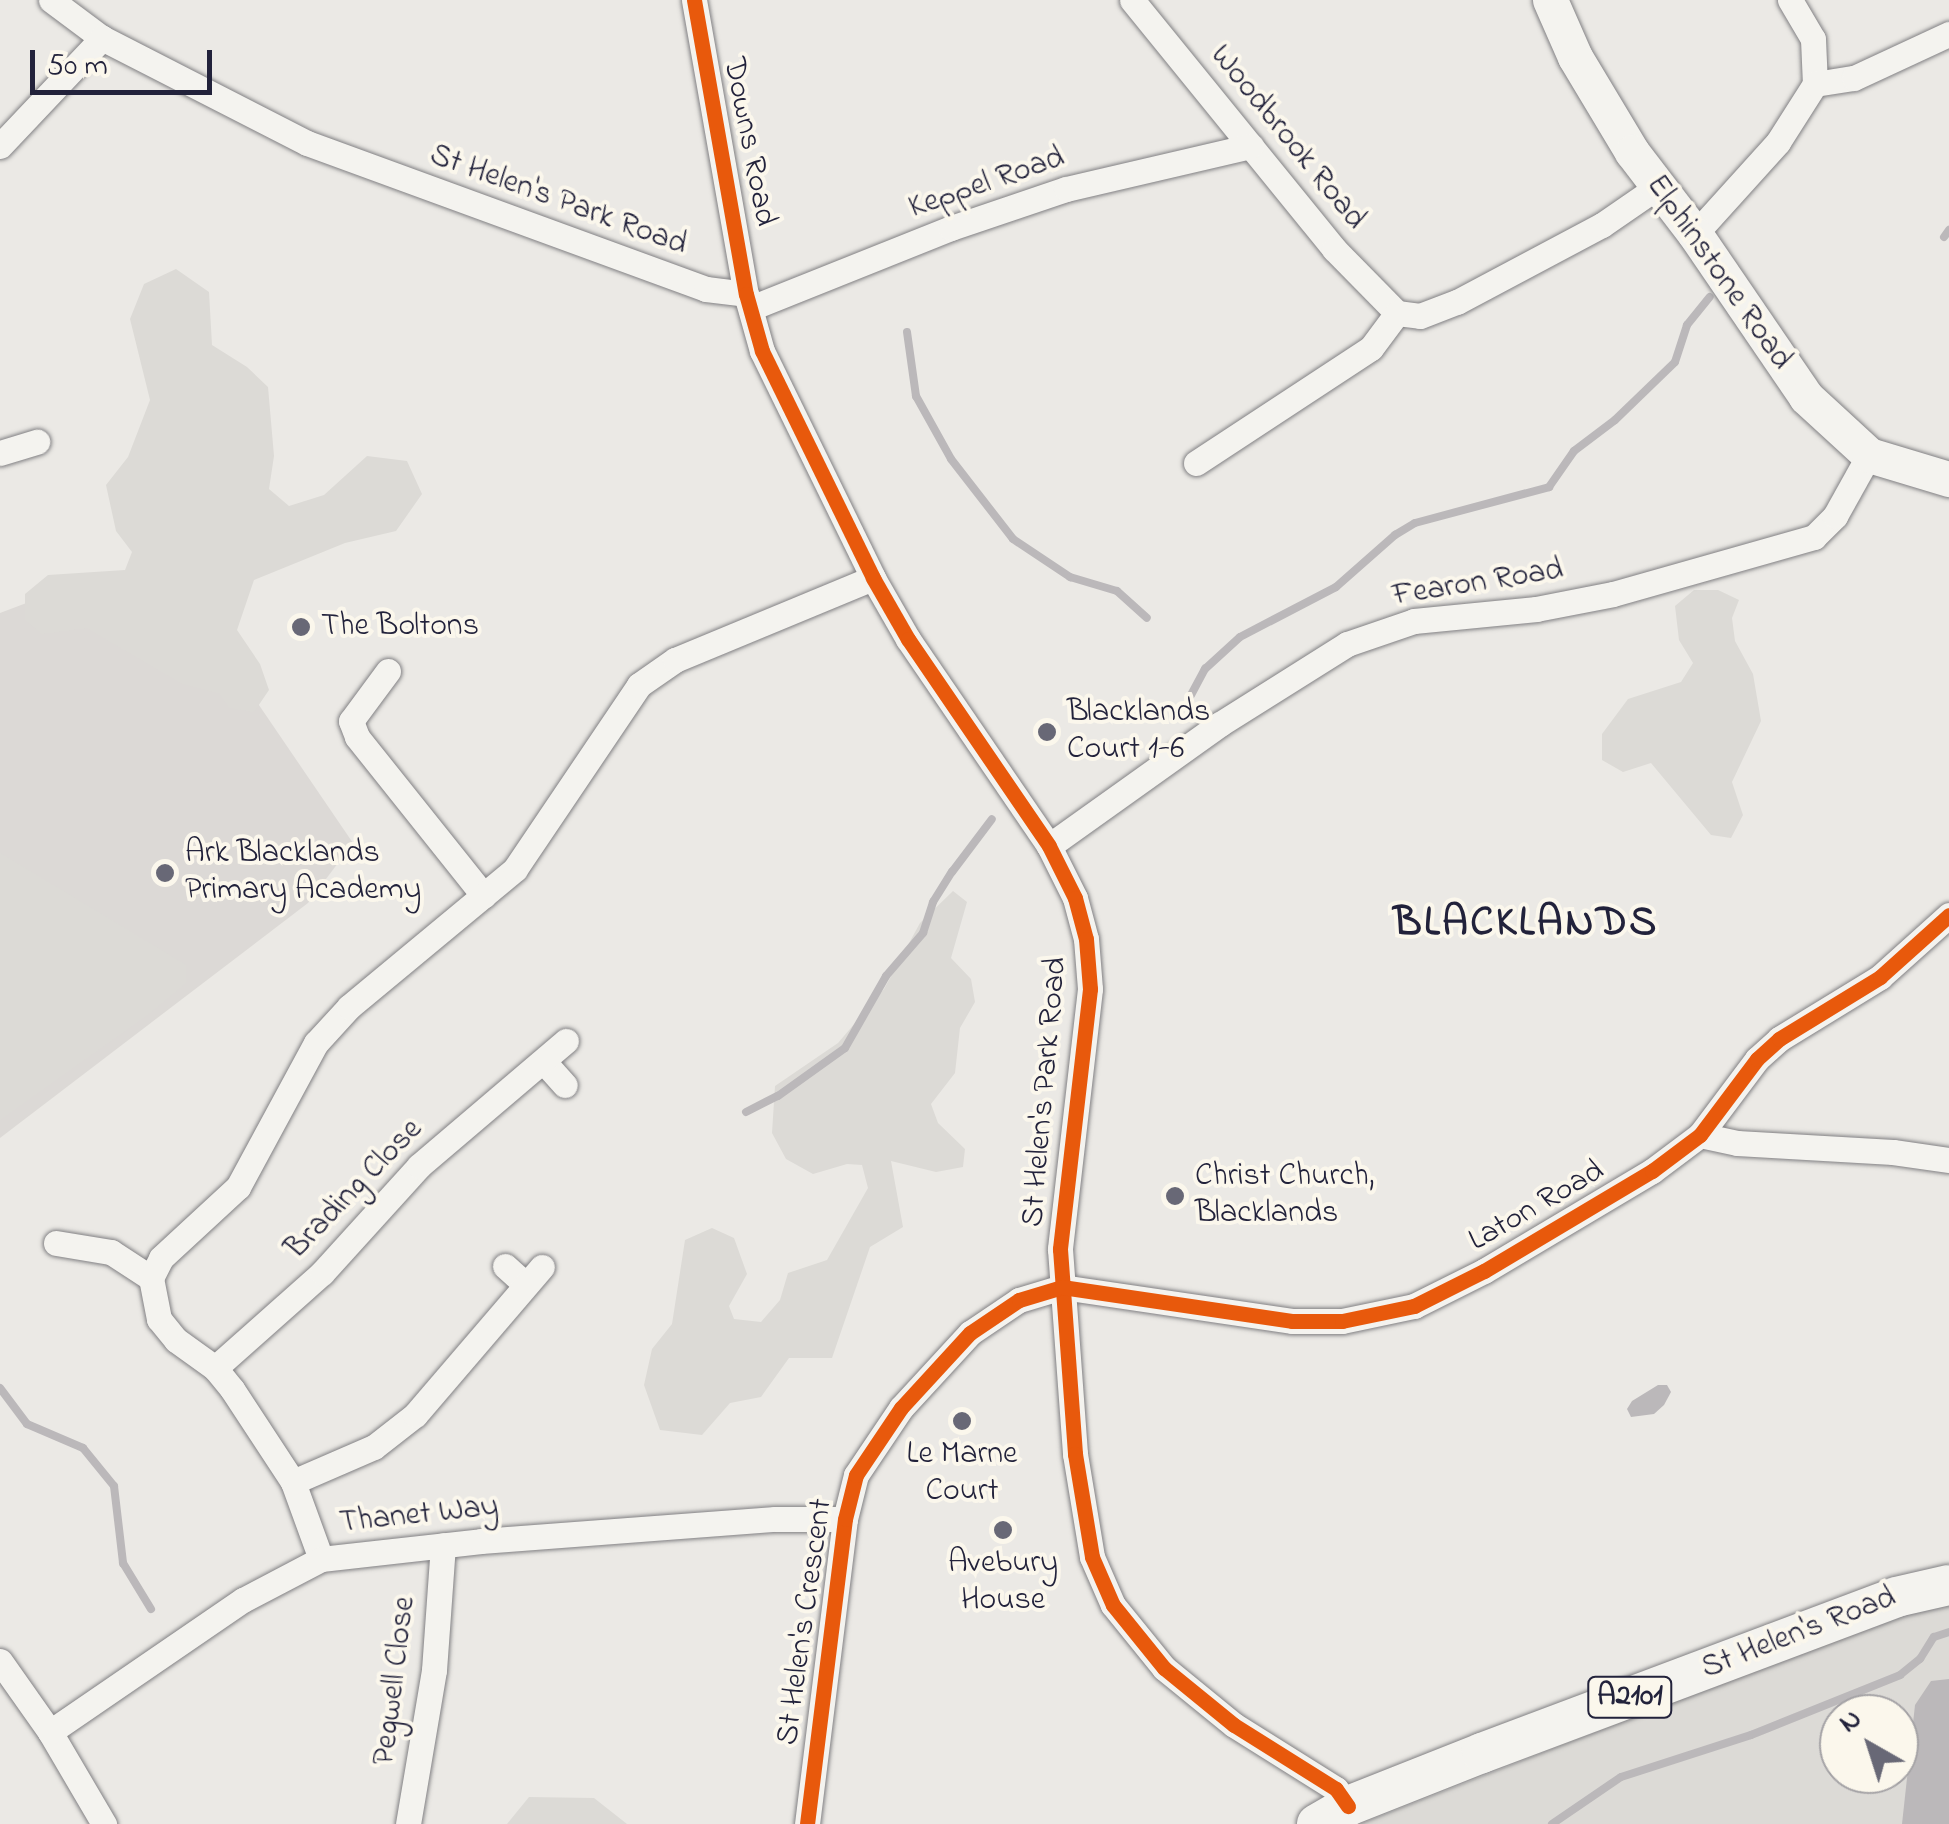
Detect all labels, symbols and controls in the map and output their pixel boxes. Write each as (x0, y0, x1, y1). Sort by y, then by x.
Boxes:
scale bar (35, 30, 218, 92)
street label: Woodbrook Road (1201, 38, 1373, 238)
text: 50 m (47, 45, 108, 89)
street label: Downs Road (713, 55, 783, 229)
street label: St Helen's Park Road (424, 137, 692, 265)
street label: Keppel Road (904, 139, 1070, 229)
street label: Elphinstone Road (1636, 168, 1800, 378)
street label: Fearon Road (1390, 552, 1566, 616)
place label: The Boltons (321, 608, 479, 646)
marker: The Boltons (290, 616, 312, 638)
place label: Blacklands Court 1-6 (1067, 695, 1210, 770)
marker: Blacklands Court 1-6 (1036, 721, 1058, 743)
place label: Ark Blacklands Primary Academy (185, 836, 421, 911)
marker: Ark Blacklands Primary Academy (154, 862, 176, 884)
district label: BLACKLANDS (1393, 899, 1659, 949)
street label: St Helen's Park Road (1015, 955, 1077, 1229)
street label: Brading Close (278, 1112, 432, 1268)
street label: Laton Road (1462, 1153, 1612, 1261)
place label: Christ Church, Blacklands (1195, 1159, 1374, 1234)
marker: Christ Church, Blacklands (1164, 1185, 1186, 1207)
marker: Le Marne Court (951, 1410, 973, 1432)
place label: Le Marne Court (907, 1437, 1017, 1512)
street label: Thanet Way (338, 1489, 500, 1543)
street label: St Helen's Crescent (770, 1496, 842, 1748)
marker: Avebury House (992, 1519, 1014, 1541)
place label: Avebury House (948, 1546, 1058, 1621)
street label: St Helen's Road (1696, 1579, 1902, 1689)
street label: Pegwell Close (367, 1594, 425, 1768)
road number: A2101 (1585, 1672, 1675, 1722)
north arrow (1819, 1694, 1919, 1794)
text: N (1831, 1700, 1871, 1744)

